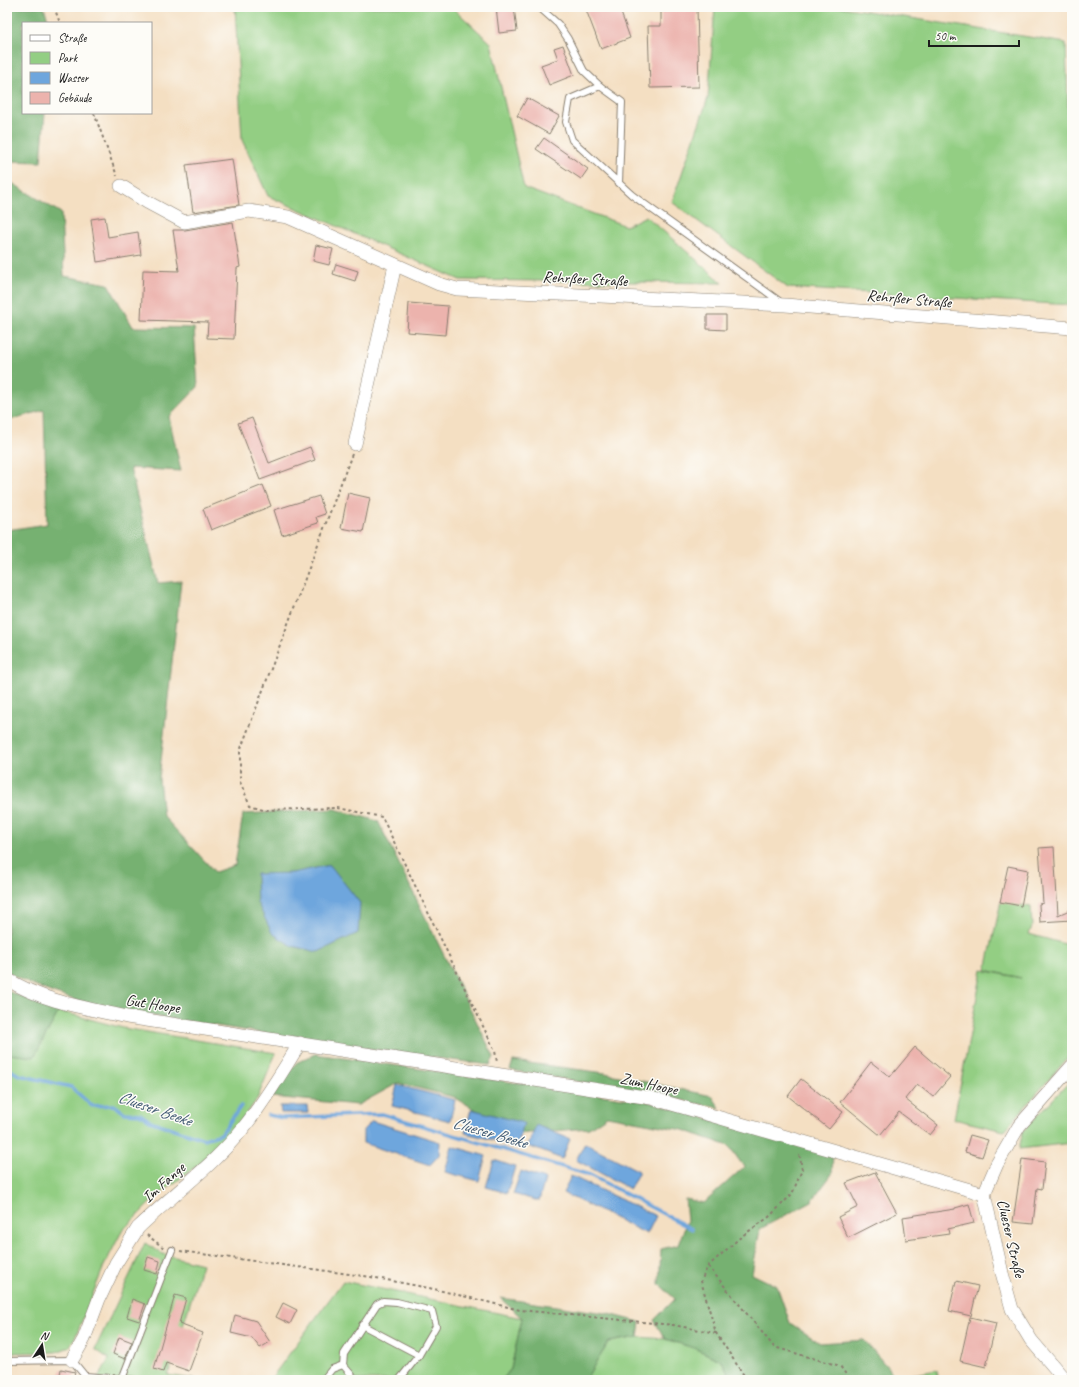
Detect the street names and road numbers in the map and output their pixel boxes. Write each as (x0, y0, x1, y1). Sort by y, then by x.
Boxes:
street label: Rehrßer Straße (542, 267, 630, 291)
street label: Rehrßer Straße (866, 285, 954, 313)
street label: Gut Hoope (124, 990, 183, 1018)
street label: Zum Hoope (618, 1068, 681, 1100)
street label: Im Fange (138, 1157, 191, 1207)
street label: Clueser Straße (992, 1197, 1030, 1281)

